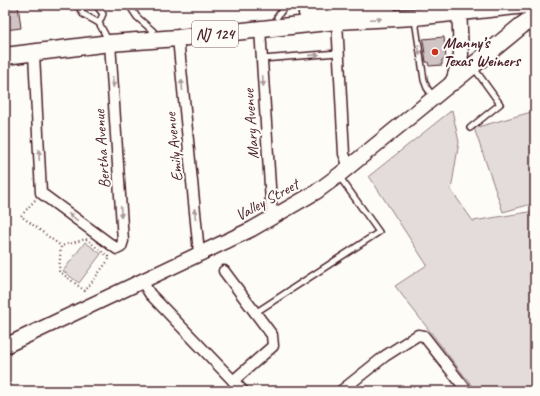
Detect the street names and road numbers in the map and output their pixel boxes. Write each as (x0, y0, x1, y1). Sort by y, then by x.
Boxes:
road number: NJ 124 (192, 21, 238, 47)
street label: Mary Avenue (238, 86, 263, 160)
street label: Bertha Avenue (89, 107, 115, 189)
street label: Emily Avenue (160, 110, 188, 183)
street label: Valley Street (232, 173, 304, 225)

